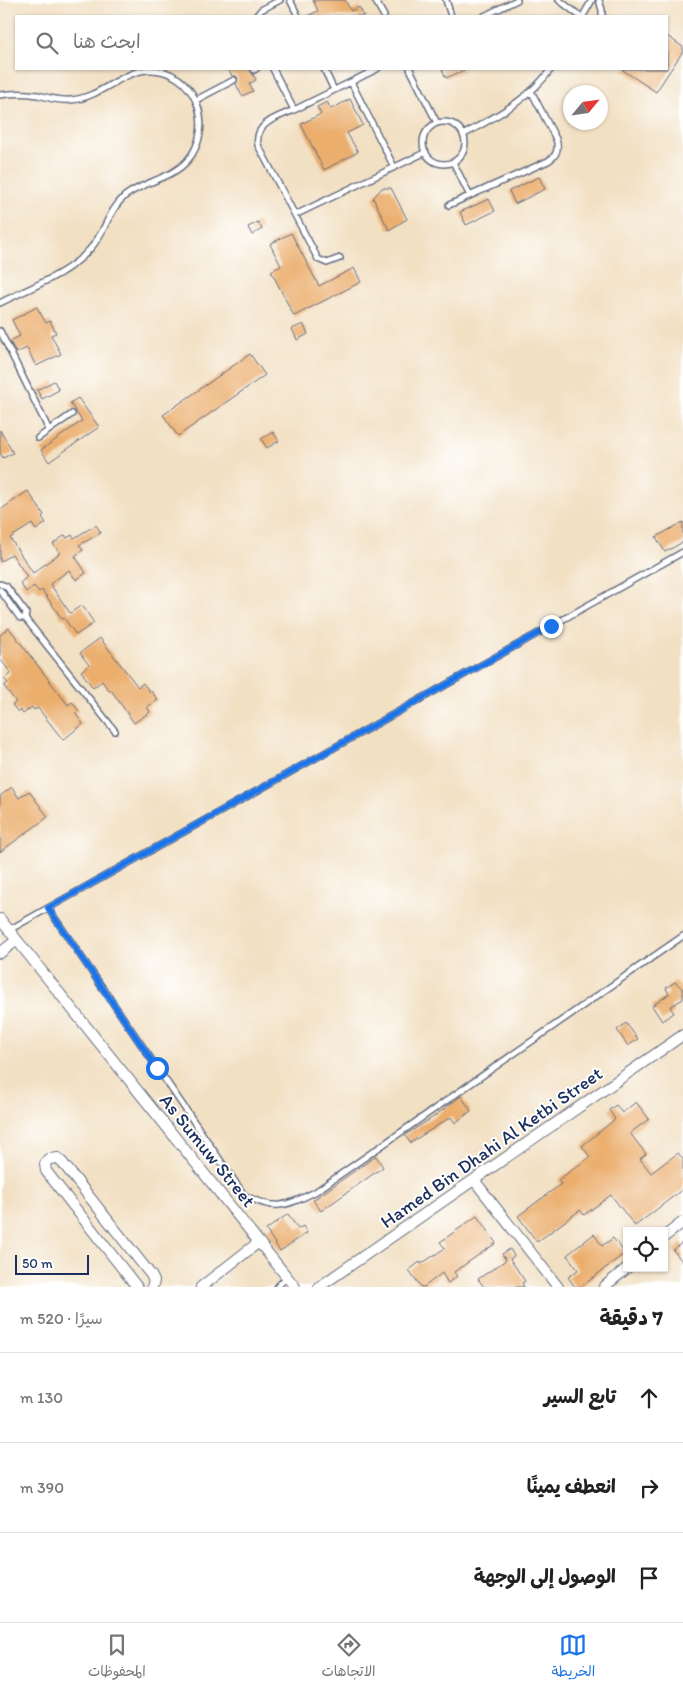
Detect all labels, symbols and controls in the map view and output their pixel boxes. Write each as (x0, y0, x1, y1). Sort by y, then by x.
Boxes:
search box (15, 15, 668, 70)
icon: search (33, 29, 61, 57)
text: ابحث هنا (73, 30, 141, 53)
north arrow (563, 85, 608, 130)
route end (540, 615, 563, 638)
route start (146, 1057, 169, 1080)
street label: Hamed Bin Dhahi Al Ketbi Street (376, 1062, 607, 1233)
street label: As Sumuw Street (155, 1089, 260, 1212)
map controls (623, 1227, 668, 1272)
button: locate (623, 1227, 668, 1272)
scale bar (15, 1252, 89, 1275)
text: 50 m (22, 1255, 53, 1272)
text: 7 دقيقة (599, 1305, 663, 1330)
text: سيرًا · 520 m (20, 1309, 103, 1328)
icon: ahead (635, 1384, 663, 1412)
text: تابع السير (544, 1385, 616, 1408)
text: 130 m (20, 1388, 63, 1407)
icon: right (635, 1474, 663, 1502)
text: انعطف يمينًا (527, 1475, 616, 1498)
text: 390 m (20, 1478, 64, 1497)
icon: arrive (635, 1564, 663, 1592)
text: الوصول إلى الوجهة (474, 1565, 616, 1588)
tab: المحفوظات (88, 1631, 146, 1684)
tab: الاتجاهات (321, 1631, 376, 1684)
tab: الخريطة (551, 1631, 595, 1684)

